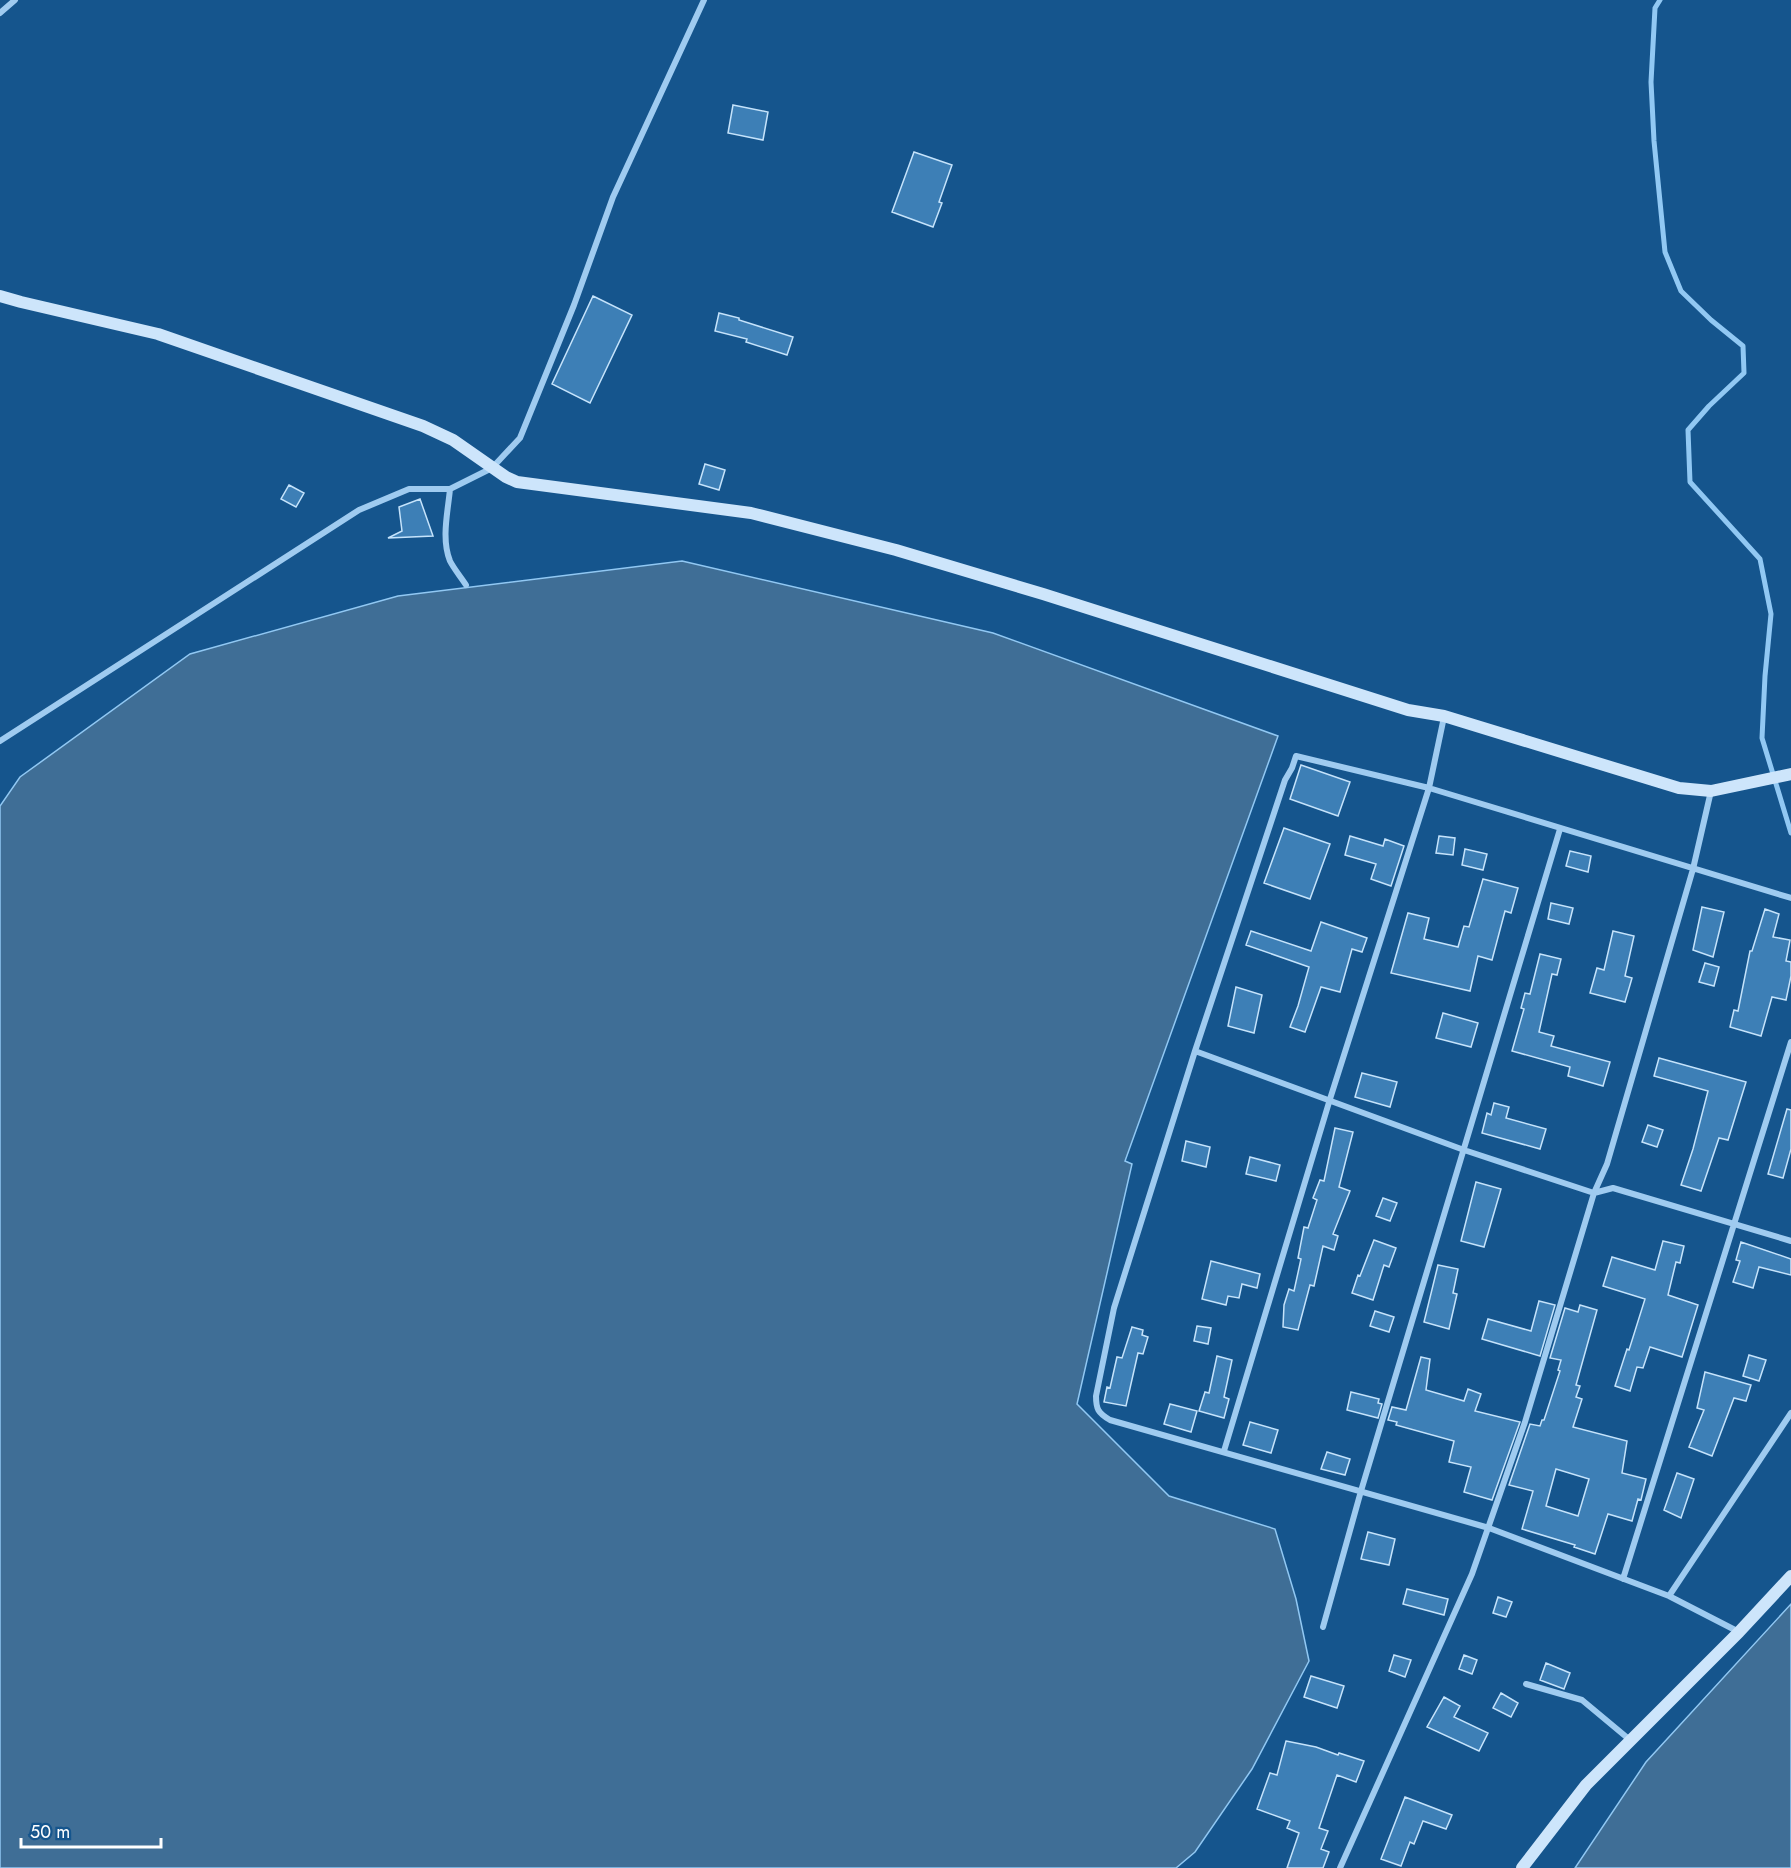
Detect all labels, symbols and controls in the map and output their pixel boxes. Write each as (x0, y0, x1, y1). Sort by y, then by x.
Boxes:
scale bar (21, 1811, 160, 1849)
text: 50 m (30, 1819, 70, 1845)

